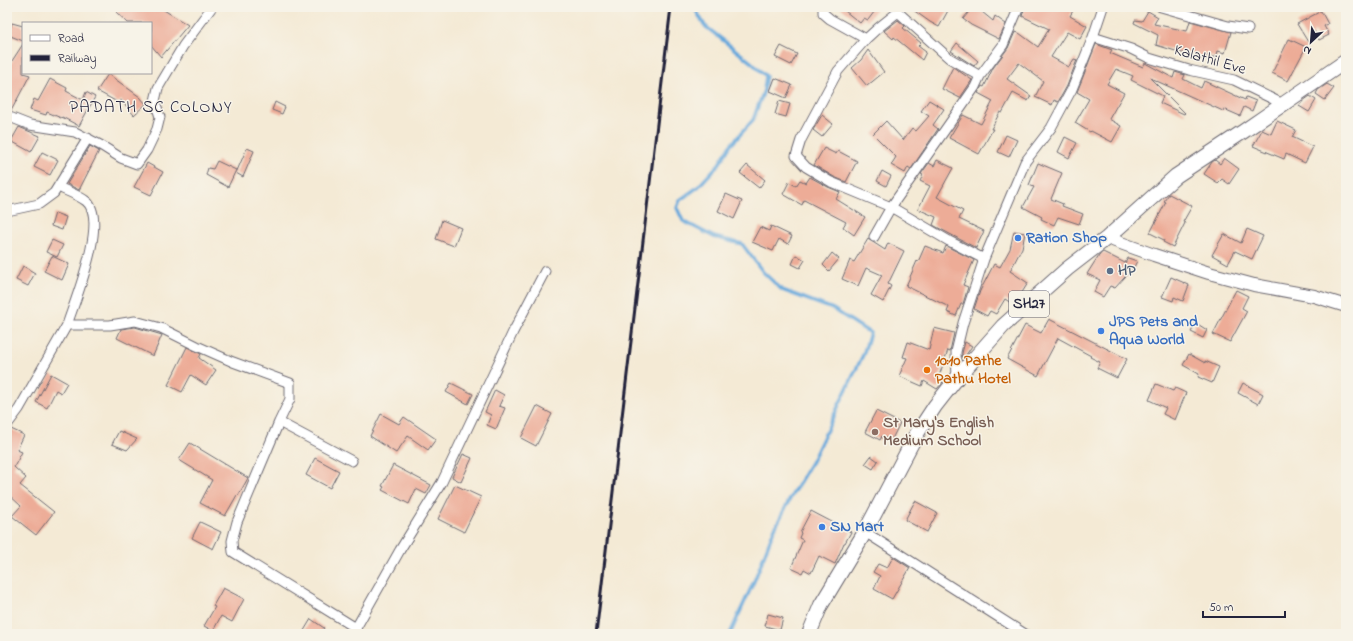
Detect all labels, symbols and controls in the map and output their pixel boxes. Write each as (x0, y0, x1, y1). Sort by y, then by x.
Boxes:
legend (22, 22, 152, 74)
north arrow (1291, 22, 1331, 62)
text: Road (58, 30, 84, 48)
street label: Kalathil Eve (1171, 38, 1250, 82)
text: N (1300, 41, 1314, 59)
text: Railway (58, 50, 97, 69)
district label: PADATH SC COLONY (69, 95, 233, 120)
place label: Ration Shop (1025, 226, 1107, 250)
marker: Ration Shop (1013, 233, 1023, 243)
place label: HP (1118, 259, 1136, 283)
marker: HP (1105, 266, 1115, 276)
road number: SH27 (1009, 291, 1049, 317)
place label: JPS Pets and Aqua World (1109, 310, 1198, 352)
marker: JPS Pets and Aqua World (1096, 326, 1106, 336)
place label: 10:10 Pathe Pathu Hotel (935, 349, 1011, 391)
marker: 10:10 Pathe Pathu Hotel (922, 365, 932, 375)
place label: St Mary's English Medium School (883, 411, 995, 453)
marker: St Mary's English Medium School (870, 427, 880, 437)
place label: SN Mart (830, 515, 884, 539)
marker: SN Mart (817, 522, 827, 532)
scale bar (1203, 593, 1285, 619)
text: 50 m (1209, 599, 1233, 617)

